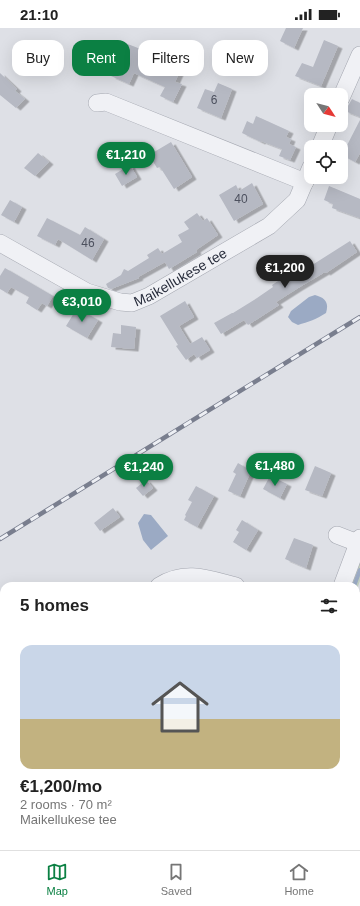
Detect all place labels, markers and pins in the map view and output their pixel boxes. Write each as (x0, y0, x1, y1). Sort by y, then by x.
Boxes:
pin: €1,210 (93, 142, 159, 176)
pin: €1,200 (252, 255, 318, 289)
pin: €3,010 (49, 289, 115, 323)
pin: €1,480 (242, 453, 308, 487)
pin: €1,240 (111, 454, 177, 488)

